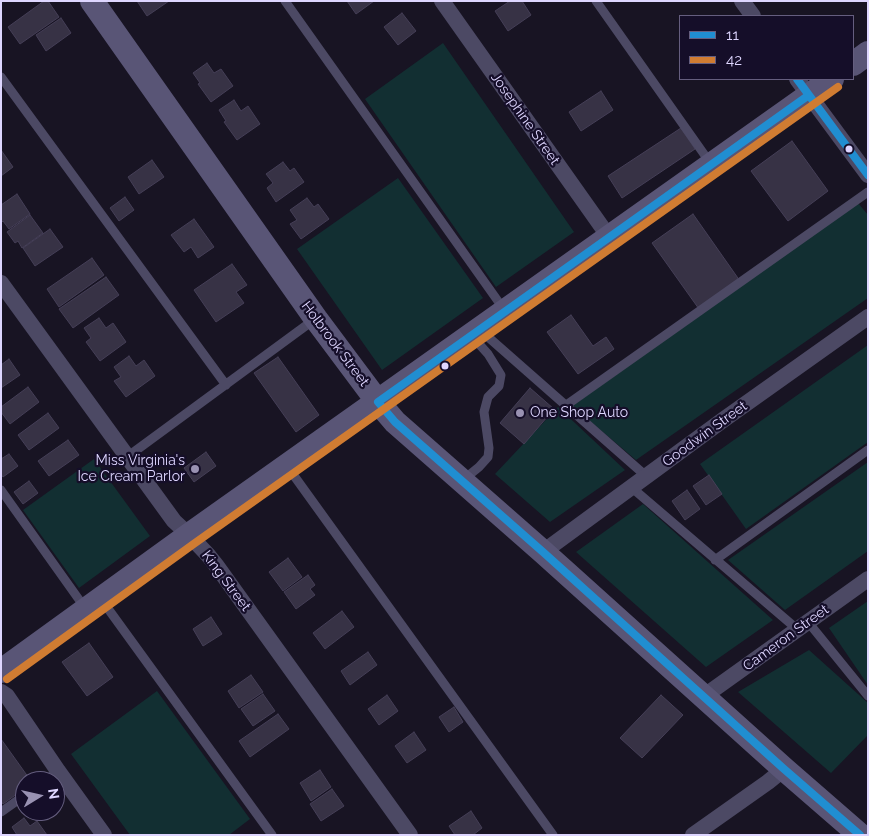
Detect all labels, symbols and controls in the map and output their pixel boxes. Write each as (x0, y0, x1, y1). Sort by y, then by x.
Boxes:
legend (679, 15, 854, 80)
text: 11 (726, 26, 739, 44)
text: 42 (726, 51, 742, 69)
street label: Josephine Street (487, 70, 563, 168)
unlabelled marker (844, 144, 854, 154)
street label: Holbrook Street (298, 298, 372, 390)
unlabelled marker (440, 361, 450, 371)
street label: Goodwin Street (659, 398, 751, 470)
place label: One Shop Auto (530, 405, 628, 421)
marker: One Shop Auto (514, 407, 526, 419)
place label: Miss Virginia's Ice Cream Parlor (77, 453, 185, 486)
marker: Miss Virginia's Ice Cream Parlor (189, 463, 201, 475)
street label: King Street (198, 547, 254, 615)
street label: Cameron Street (740, 601, 832, 675)
north arrow (15, 771, 65, 821)
text: N (45, 787, 63, 800)

